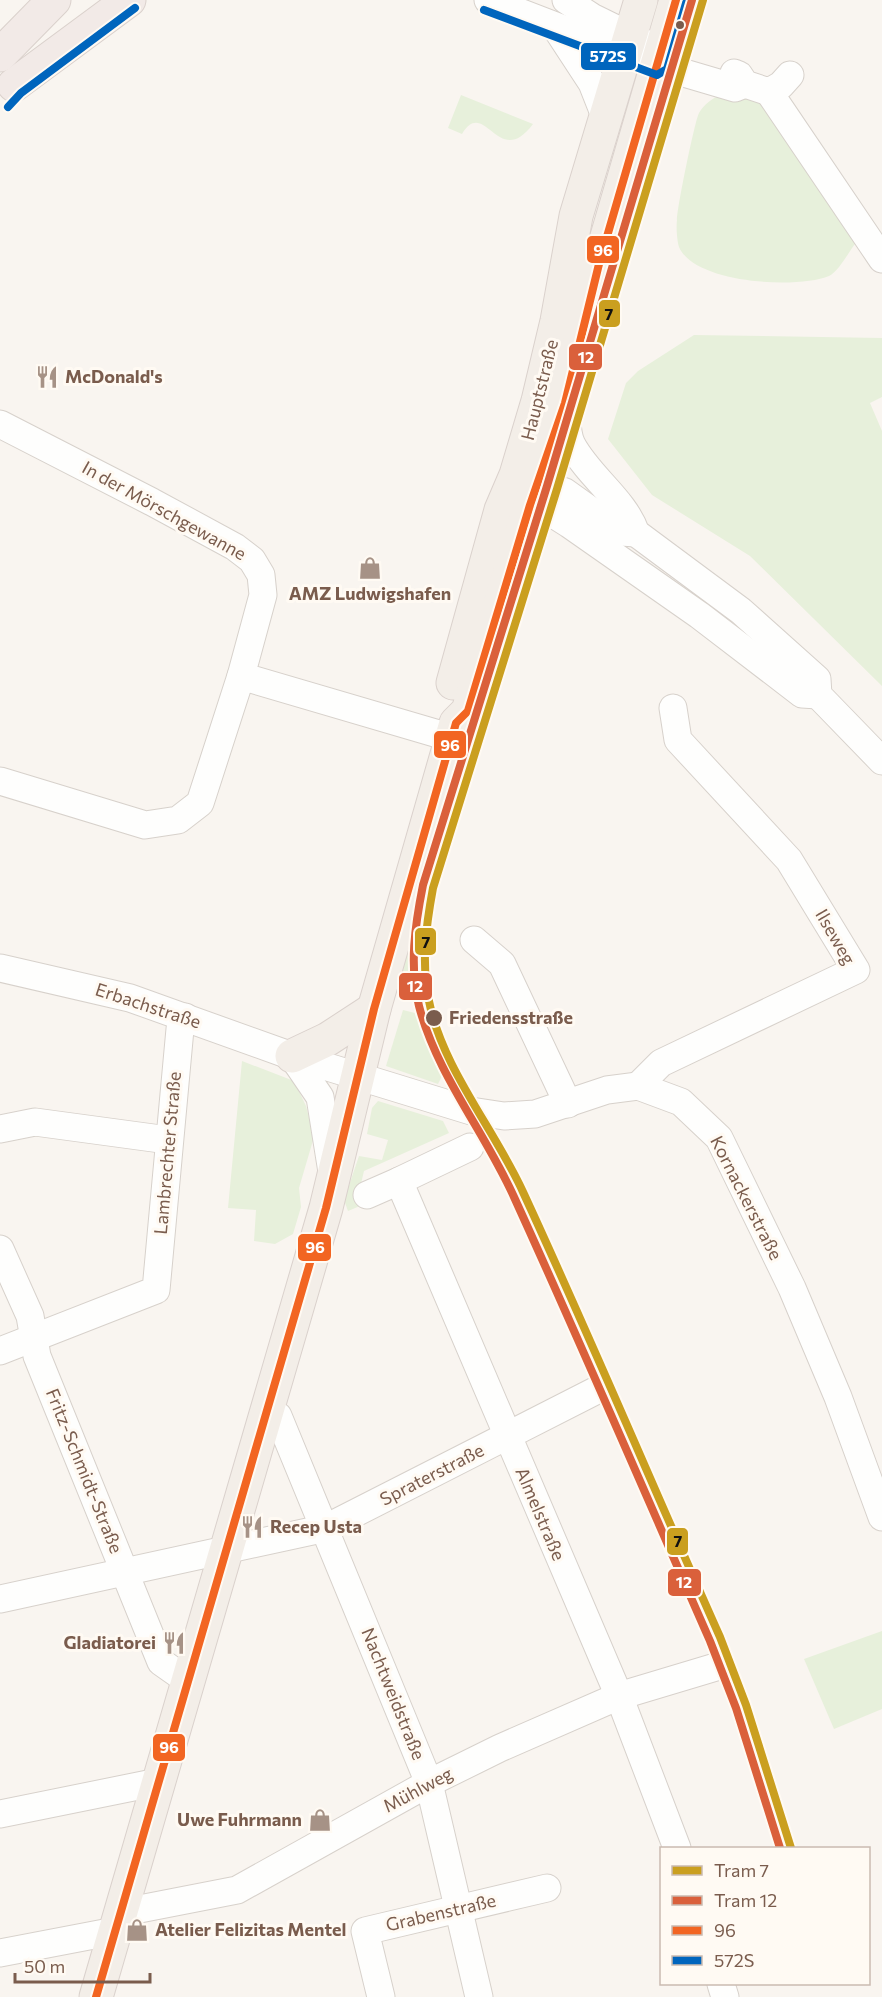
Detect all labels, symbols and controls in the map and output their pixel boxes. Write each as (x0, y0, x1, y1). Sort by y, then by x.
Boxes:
unlabelled marker (674, 19, 686, 31)
line badge: 572S (580, 42, 637, 71)
text: 572S (590, 46, 627, 65)
line badge: 96 (586, 235, 620, 264)
text: 96 (593, 240, 613, 259)
line badge: 7 (598, 299, 621, 328)
text: 7 (605, 304, 614, 323)
street label: Hauptstraße (516, 337, 562, 442)
line badge: 12 (568, 343, 603, 371)
text: 12 (578, 347, 594, 366)
restaurant icon: McDonald's (34, 364, 60, 390)
place label: McDonald's (65, 365, 163, 387)
street label: In der Mörschgewanne (79, 456, 250, 564)
shop icon: AMZ Ludwigshafen (357, 555, 383, 581)
place label: AMZ Ludwigshafen (289, 582, 451, 604)
line badge: 96 (433, 730, 467, 759)
text: 96 (440, 735, 460, 754)
street label: Ilseweg (811, 905, 861, 968)
line badge: 7 (414, 927, 437, 956)
text: 7 (422, 932, 431, 951)
line badge: 12 (398, 972, 433, 1001)
text: 12 (407, 976, 423, 995)
street label: Erbachstraße (93, 978, 204, 1032)
place label: Friedensstraße (449, 1006, 573, 1028)
marker: Friedensstraße (424, 1008, 444, 1028)
street label: Lambrechter Straße (149, 1070, 185, 1235)
street label: Kornackerstraße (706, 1132, 788, 1263)
line badge: 96 (297, 1233, 332, 1262)
text: 96 (305, 1237, 325, 1256)
street label: Fritz-Schmidt-Straße (42, 1385, 128, 1556)
street label: Spraterstraße (376, 1439, 487, 1510)
street label: Almelstraße (511, 1464, 570, 1564)
restaurant icon: Recep Usta (239, 1514, 265, 1540)
place label: Recep Usta (270, 1515, 362, 1537)
line badge: 7 (666, 1527, 689, 1556)
text: 7 (674, 1531, 683, 1550)
line badge: 12 (667, 1568, 702, 1597)
text: 12 (676, 1572, 692, 1591)
street label: Nachtweidstraße (357, 1624, 430, 1763)
restaurant icon: Gladiatorei (161, 1630, 187, 1656)
place label: Gladiatorei (63, 1631, 156, 1653)
line badge: 96 (152, 1733, 186, 1762)
text: 96 (159, 1737, 179, 1756)
street label: Mühlweg (379, 1762, 456, 1817)
shop icon: Uwe Fuhrmann (307, 1807, 333, 1833)
place label: Uwe Fuhrmann (177, 1808, 302, 1830)
legend (660, 1847, 870, 1985)
text: Tram 7 (714, 1859, 769, 1881)
street label: Grabenstraße (384, 1889, 498, 1935)
text: Tram 12 (714, 1889, 777, 1911)
shop icon: Atelier Felizitas Mentel (124, 1917, 150, 1943)
place label: Atelier Felizitas Mentel (155, 1918, 346, 1940)
text: 96 (714, 1919, 736, 1941)
scale bar (15, 1946, 150, 1984)
text: 572S (714, 1949, 754, 1971)
text: 50 m (24, 1955, 65, 1977)

